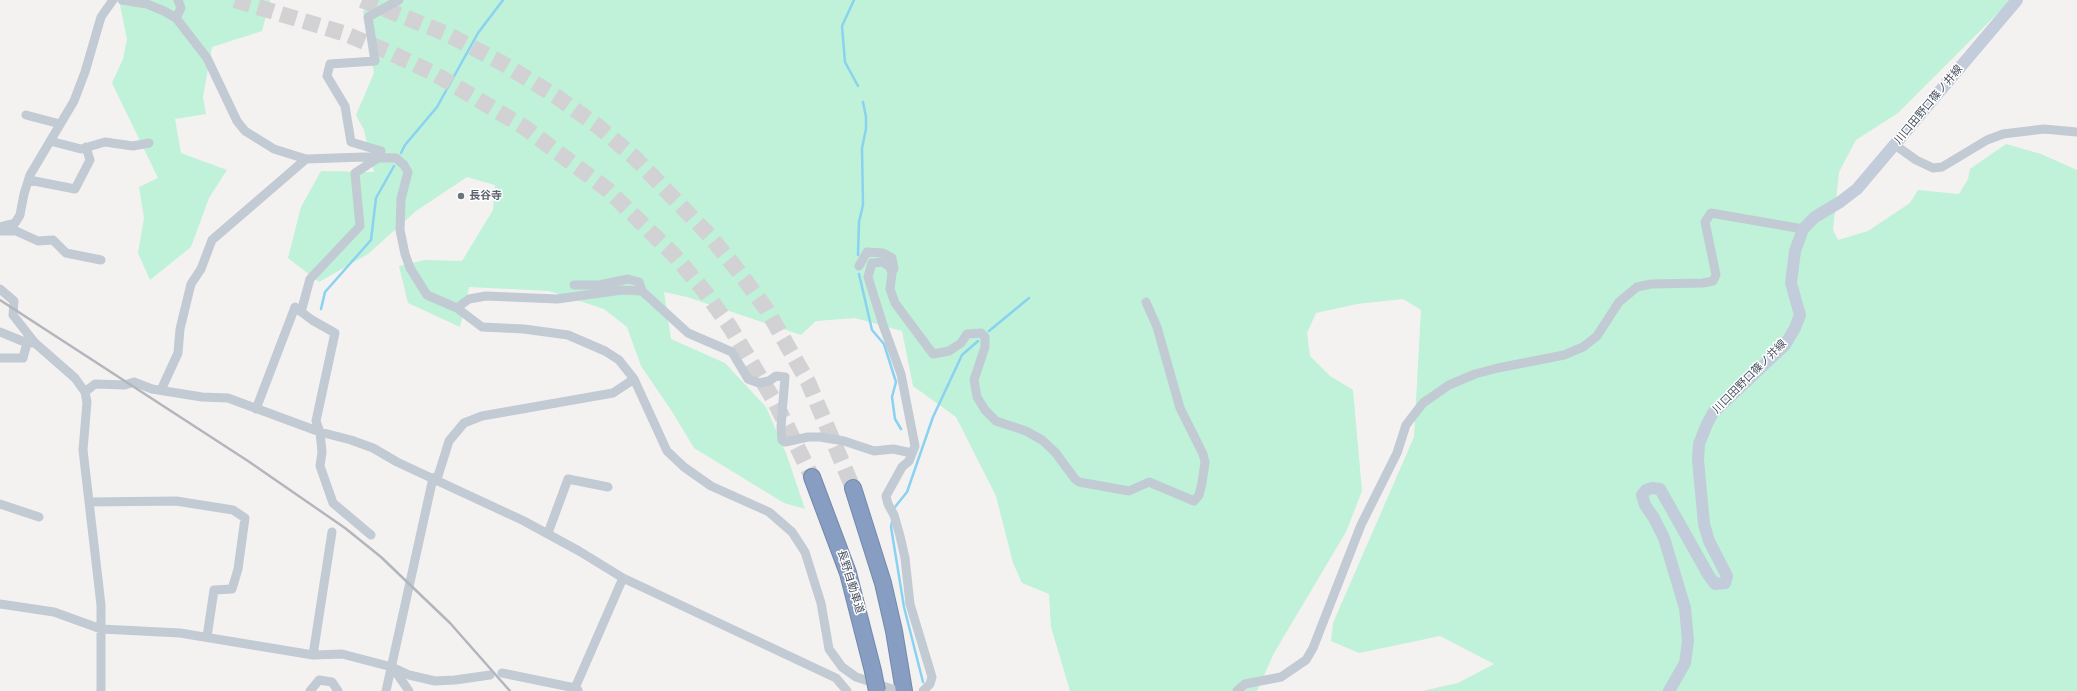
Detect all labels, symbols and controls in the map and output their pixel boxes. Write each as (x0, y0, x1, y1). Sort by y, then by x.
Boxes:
street label: 川口田野口篠ノ井線 (1892, 63, 1966, 147)
place label: 長谷寺 (469, 189, 502, 203)
marker: 長谷寺 (456, 191, 466, 201)
street label: 川口田野口篠ノ井線 (1710, 337, 1790, 417)
street label: 長野自動車道 (834, 549, 866, 615)

